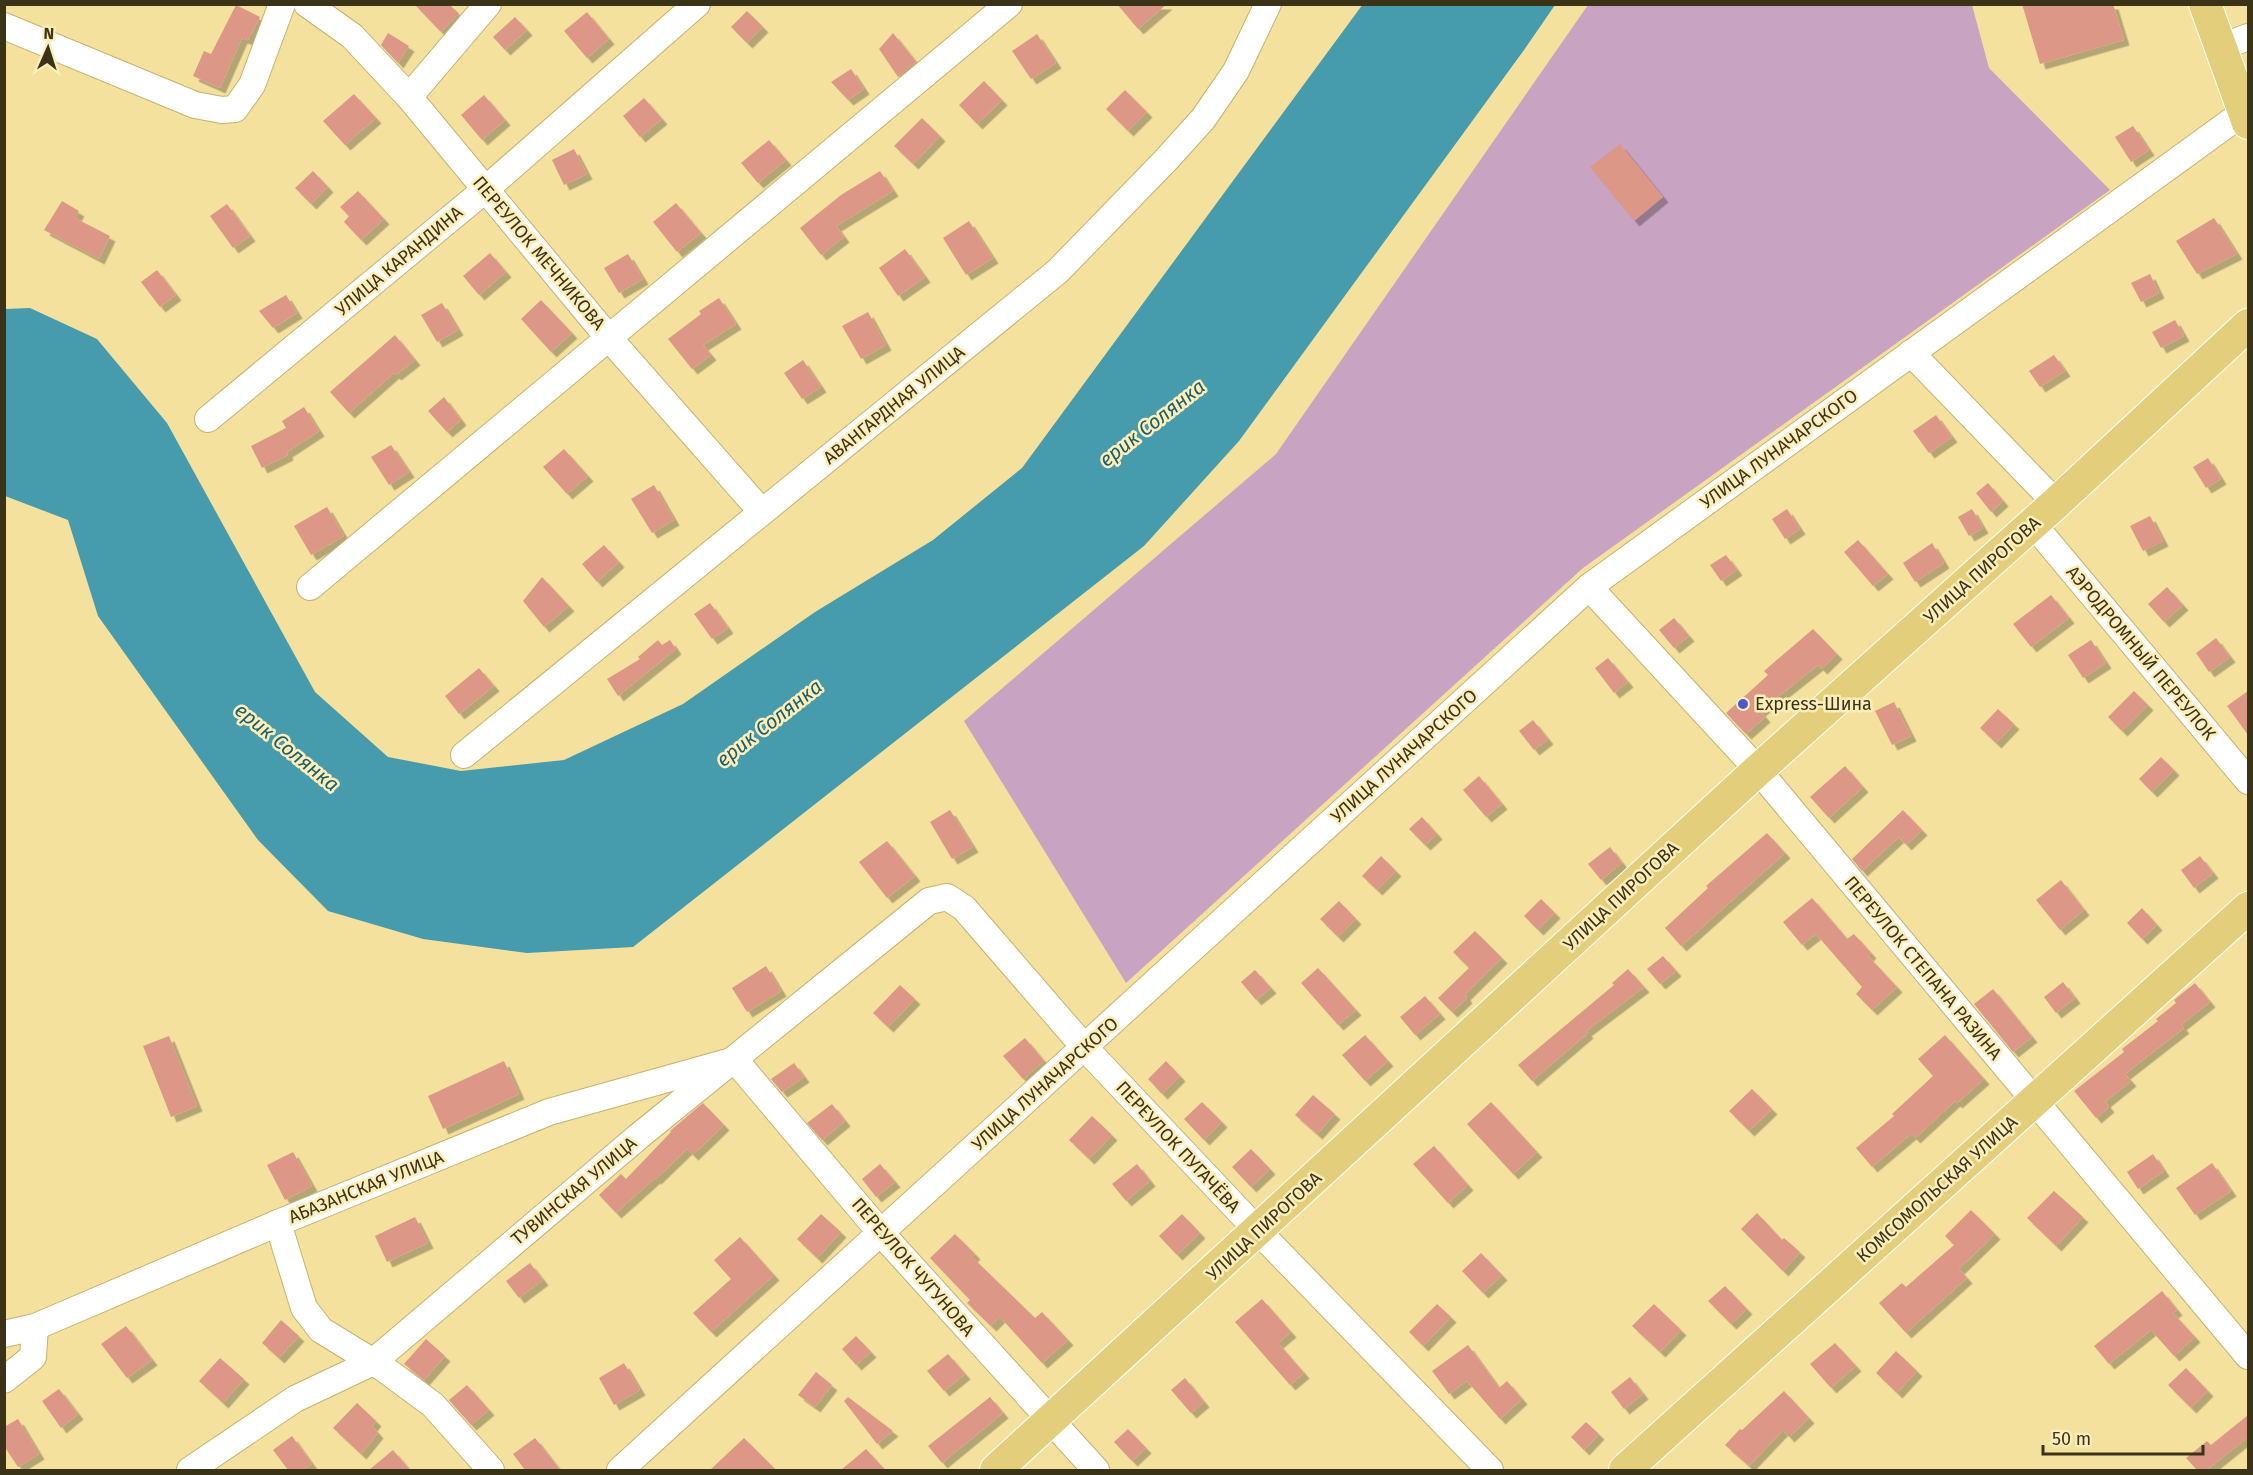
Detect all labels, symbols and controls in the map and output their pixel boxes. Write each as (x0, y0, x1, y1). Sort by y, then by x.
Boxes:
north arrow (18, 18, 78, 78)
text: N (43, 24, 55, 43)
street label: ПЕРЕУЛОК МЕЧНИКОВА (468, 172, 610, 335)
street label: УЛИЦА КАРАНДИНА (331, 201, 468, 321)
street label: АВАНГАРДНАЯ УЛИЦА (819, 341, 970, 469)
water label: ерик Солянка (1094, 374, 1210, 472)
street label: УЛИЦА ЛУНАЧАРСКОГО (1696, 384, 1862, 514)
street label: УЛИЦА ПИРОГОВА (1919, 511, 2045, 628)
street label: АЭРОДРОМНЫЙ ПЕРЕУЛОК (2062, 561, 2221, 745)
water label: ерик Солянка (711, 674, 827, 772)
street label: УЛИЦА ЛУНАЧАРСКОГО (1326, 684, 1482, 828)
place label: Express-Шина (1755, 693, 1872, 715)
marker: Express-Шина (1736, 697, 1750, 711)
water label: ерик Солянка (230, 698, 344, 796)
street label: УЛИЦА ПИРОГОВА (1559, 836, 1684, 955)
street label: ПЕРЕУЛОК СТЕПАНА РАЗИНА (1840, 872, 2007, 1065)
street label: УЛИЦА ЛУНАЧАРСКОГО (967, 1012, 1123, 1156)
street label: ПЕРЕУЛОК ПУГАЧЁВА (1111, 1077, 1245, 1218)
street label: КОМСОМОЛЬСКАЯ УЛИЦА (1852, 1110, 2023, 1267)
street label: ТУВИНСКАЯ УЛИЦА (507, 1132, 642, 1250)
street label: АБАЗАНСКАЯ УЛИЦА (285, 1146, 447, 1228)
street label: УЛИЦА ПИРОГОВА (1202, 1166, 1327, 1285)
street label: ПЕРЕУЛОК ЧУГУНОВА (847, 1193, 980, 1341)
scale bar (2043, 1418, 2204, 1456)
text: 50 m (2052, 1428, 2091, 1450)

